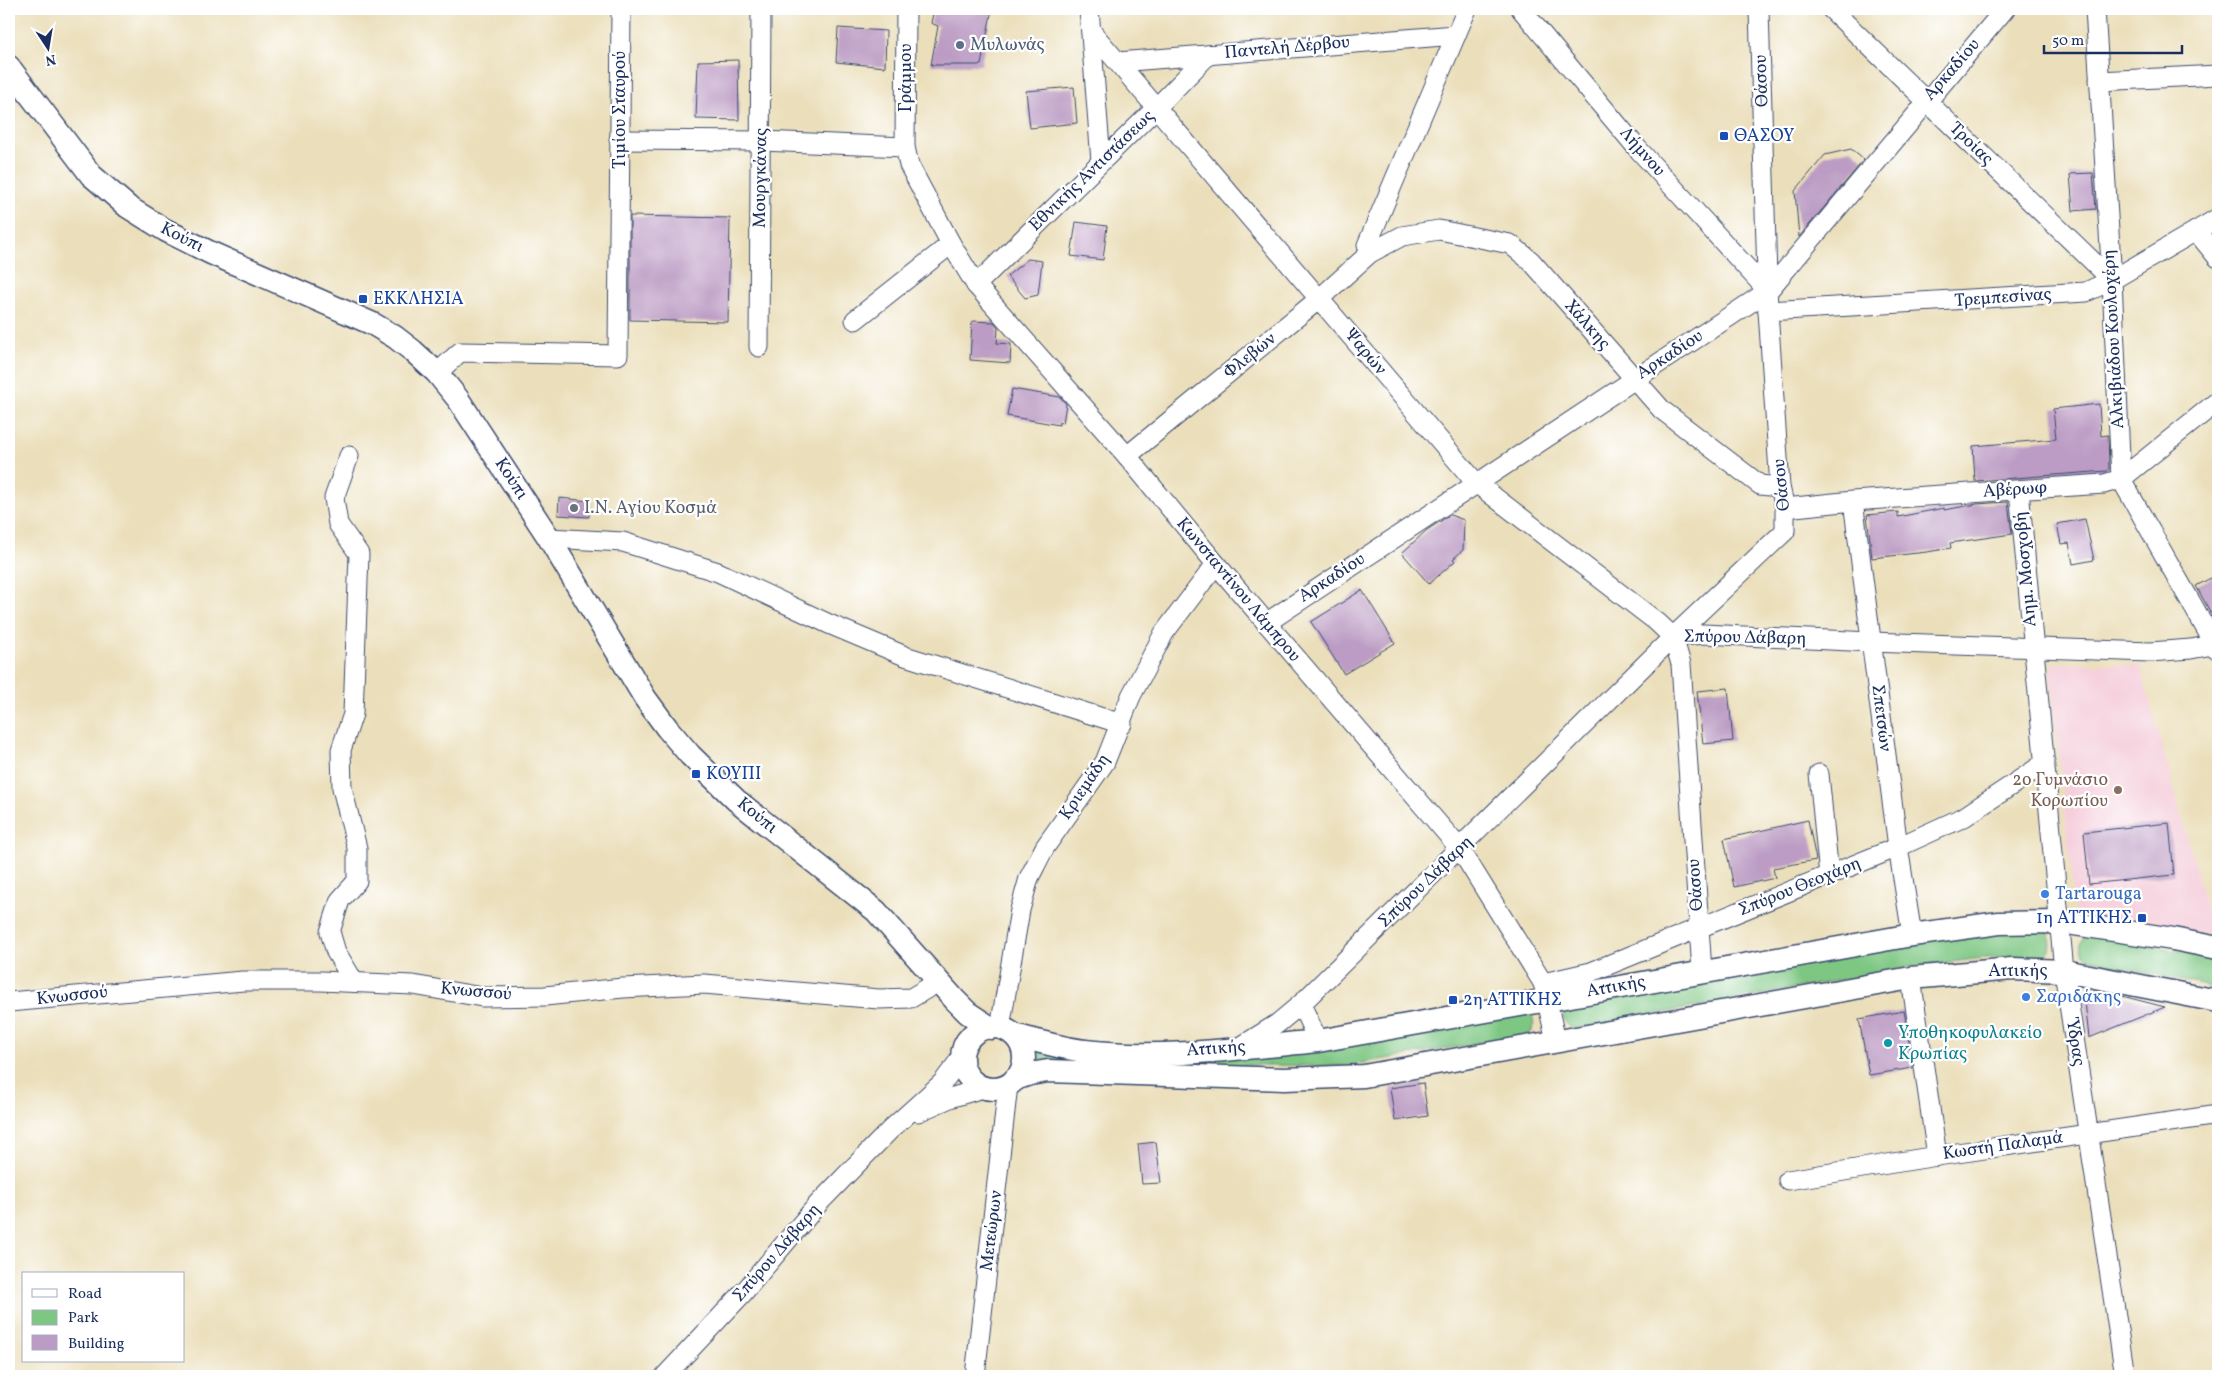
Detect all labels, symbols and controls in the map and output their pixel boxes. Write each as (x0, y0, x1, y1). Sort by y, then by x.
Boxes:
north arrow (22, 22, 72, 72)
scale bar (2044, 22, 2182, 54)
street label: Παντελή Δέρβου (1223, 30, 1351, 66)
text: 50 m (2052, 31, 2084, 52)
place label: Μυλωνάς (970, 33, 1045, 58)
street label: Αρκαδίου (1918, 33, 1986, 107)
marker: Μυλωνάς (954, 39, 966, 51)
street label: Γράμμου (894, 44, 919, 112)
text: N (43, 49, 57, 70)
street label: Τιμίου Σταυρού (608, 51, 633, 169)
street label: Θάσου (1749, 54, 1775, 108)
street label: Εθνικής Αντιστάσεως (1024, 104, 1160, 238)
street label: Τροίας (1943, 117, 1999, 171)
street label: Λήμνου (1613, 122, 1671, 182)
place label: ΘΑΣΟΥ (1734, 124, 1794, 149)
street label: Μουργκάνας (748, 128, 774, 228)
marker: ΘΑΣΟΥ (1718, 130, 1730, 142)
street label: Κούπι (156, 216, 208, 260)
street label: Αλκιβιάδου Κουλοχέρη (2097, 249, 2131, 429)
street label: Τρεμπεσίνας (1954, 282, 2052, 314)
place label: ΕΚΚΛΗΣΙΑ (373, 287, 464, 312)
marker: ΕΚΚΛΗΣΙΑ (357, 293, 369, 305)
street label: Χάλκης (1558, 294, 1616, 356)
street label: Ψαρών (1338, 323, 1392, 381)
street label: Αρκαδίου (1632, 324, 1708, 386)
street label: Φλεβών (1218, 327, 1282, 385)
street label: Κούπι (488, 453, 534, 505)
street label: Θάσου (1767, 458, 1797, 512)
street label: Αβέρωφ (1982, 475, 2048, 505)
place label: Ι.Ν. Αγίου Κοσμά (584, 496, 717, 521)
marker: Ι.Ν. Αγίου Κοσμά (568, 502, 580, 514)
street label: Αημ. Μοσχοβή (2008, 510, 2044, 628)
street label: Κωνσταντίνου Λάμπρου (1170, 512, 1306, 668)
street label: Αρκαδίου (1294, 547, 1370, 609)
street label: Σπύρου Δάβαρη (1683, 624, 1807, 652)
street label: Σπετσών (1865, 683, 1898, 753)
street label: Κριεμάδη (1054, 749, 1116, 825)
place label: ΚΟΥΠΙ (706, 762, 761, 787)
marker: ΚΟΥΠΙ (690, 768, 702, 780)
place label: 2ο Γυμνάσιο Κορωπίου (2012, 768, 2108, 814)
marker: 2ο Γυμνάσιο Κορωπίου (2112, 784, 2124, 796)
street label: Κούπι (731, 792, 783, 840)
street label: Σπύρου Δάβαρη (1373, 830, 1479, 934)
street label: Σπύρου Θεοχάρη (1735, 851, 1865, 923)
street label: Θάσου (1682, 858, 1710, 912)
place label: Tartarouga (2055, 882, 2142, 907)
marker: Tartarouga (2039, 888, 2051, 900)
place label: 1η ΑΤΤΙΚΗΣ (2036, 906, 2132, 931)
marker: 1η ΑΤΤΙΚΗΣ (2136, 912, 2148, 924)
street label: Αττικής (1988, 959, 2048, 984)
street label: Αττικής (1585, 970, 1647, 1004)
street label: Κνωσσού (439, 976, 513, 1008)
street label: Κνωσσού (35, 980, 109, 1012)
place label: Σαριδάκης (2036, 985, 2121, 1010)
place label: 2η ΑΤΤΙΚΗΣ (1463, 988, 1562, 1013)
marker: Σαριδάκης (2020, 991, 2032, 1003)
marker: 2η ΑΤΤΙΚΗΣ (1447, 994, 1459, 1006)
street label: Ύδρας (2059, 1016, 2091, 1068)
place label: Υποθηκοφυλακείο Κρωπίας (1898, 1021, 2042, 1067)
street label: Αττικής (1185, 1034, 1247, 1064)
marker: Υποθηκοφυλακείο Κρωπίας (1882, 1037, 1894, 1049)
street label: Κωστή Παλαμά (1941, 1125, 2065, 1167)
street label: Μετεώρων (975, 1189, 1009, 1273)
street label: Σπύρου Δάβαρη (727, 1198, 827, 1308)
legend (22, 1272, 185, 1362)
text: Road (68, 1284, 102, 1305)
text: Park (68, 1308, 99, 1329)
text: Building (68, 1334, 125, 1355)

